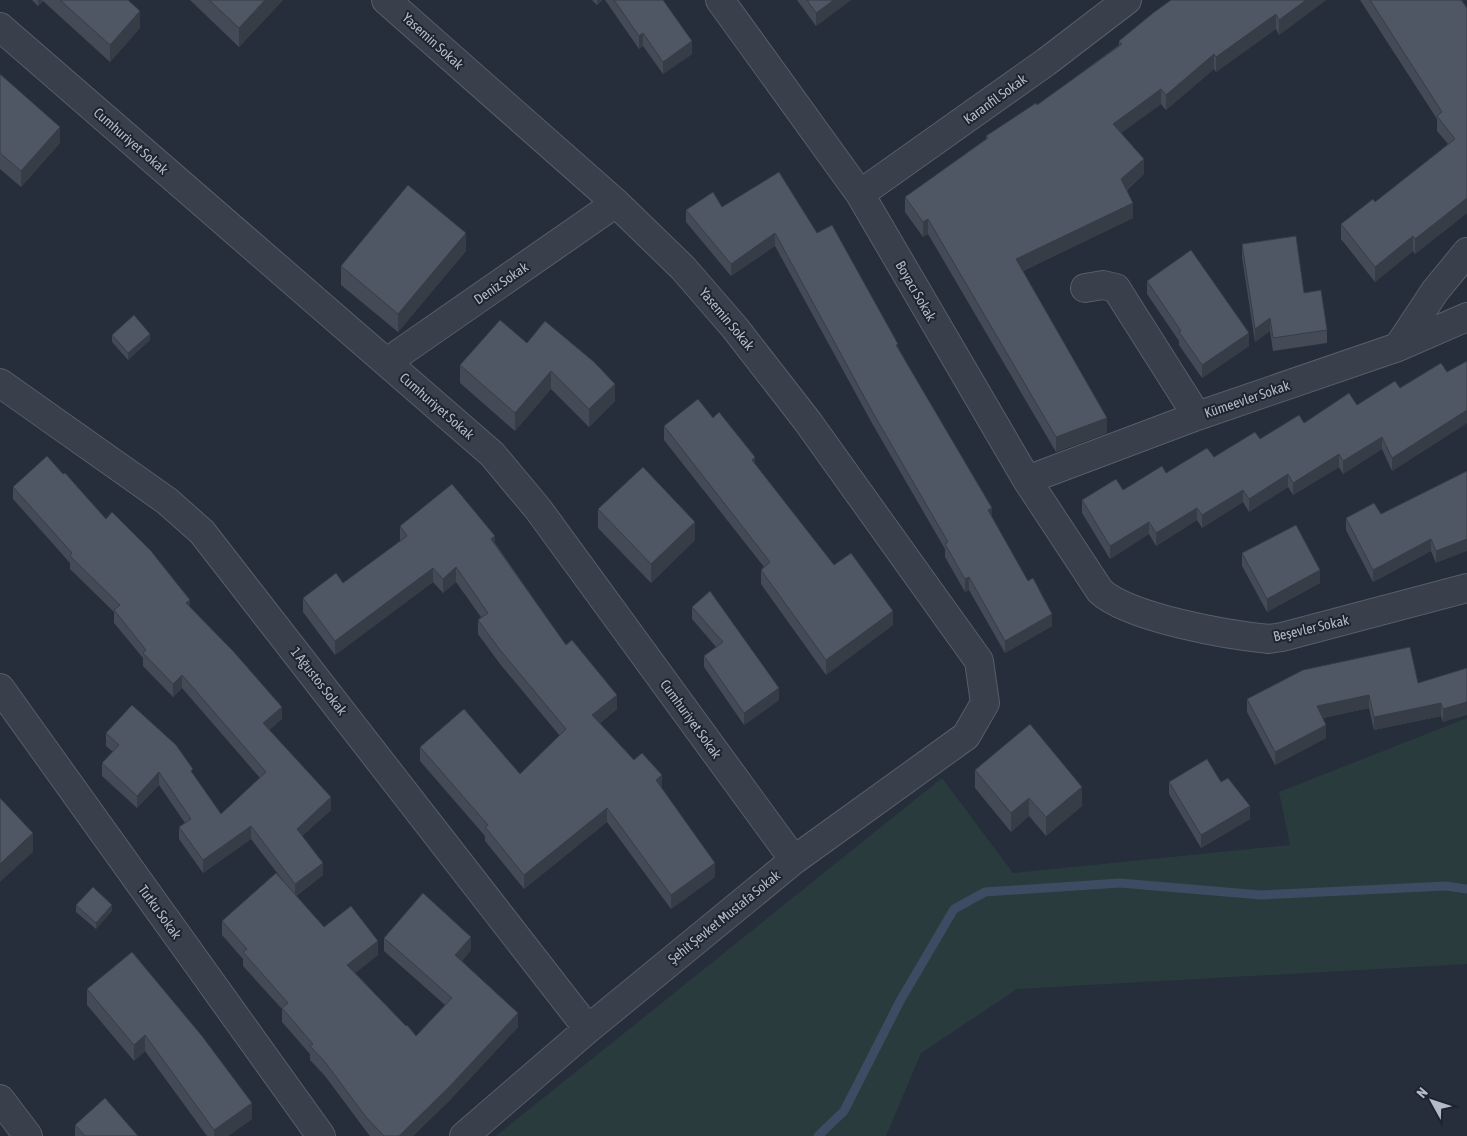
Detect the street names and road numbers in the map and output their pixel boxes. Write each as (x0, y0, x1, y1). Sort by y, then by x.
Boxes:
street label: Yasemin Sokak (399, 9, 467, 73)
street label: Karanfil Sokak (960, 71, 1030, 127)
street label: Cumhuriyet Sokak (91, 104, 171, 178)
street label: Boyacı Sokak (892, 258, 940, 324)
street label: Deniz Sokak (471, 259, 531, 307)
street label: Yasemin Sokak (696, 285, 758, 353)
street label: Cumhuriyet Sokak (397, 369, 477, 443)
street label: Kümeevler Sokak (1202, 377, 1292, 421)
street label: Beşevler Sokak (1272, 612, 1350, 644)
street label: 1 Ağustos Sokak (288, 644, 350, 718)
street label: Cumhuriyet Sokak (657, 677, 725, 761)
street label: Şehit Şevket Mustafa Sokak (665, 867, 783, 967)
street label: Tutku Sokak (135, 882, 185, 942)

